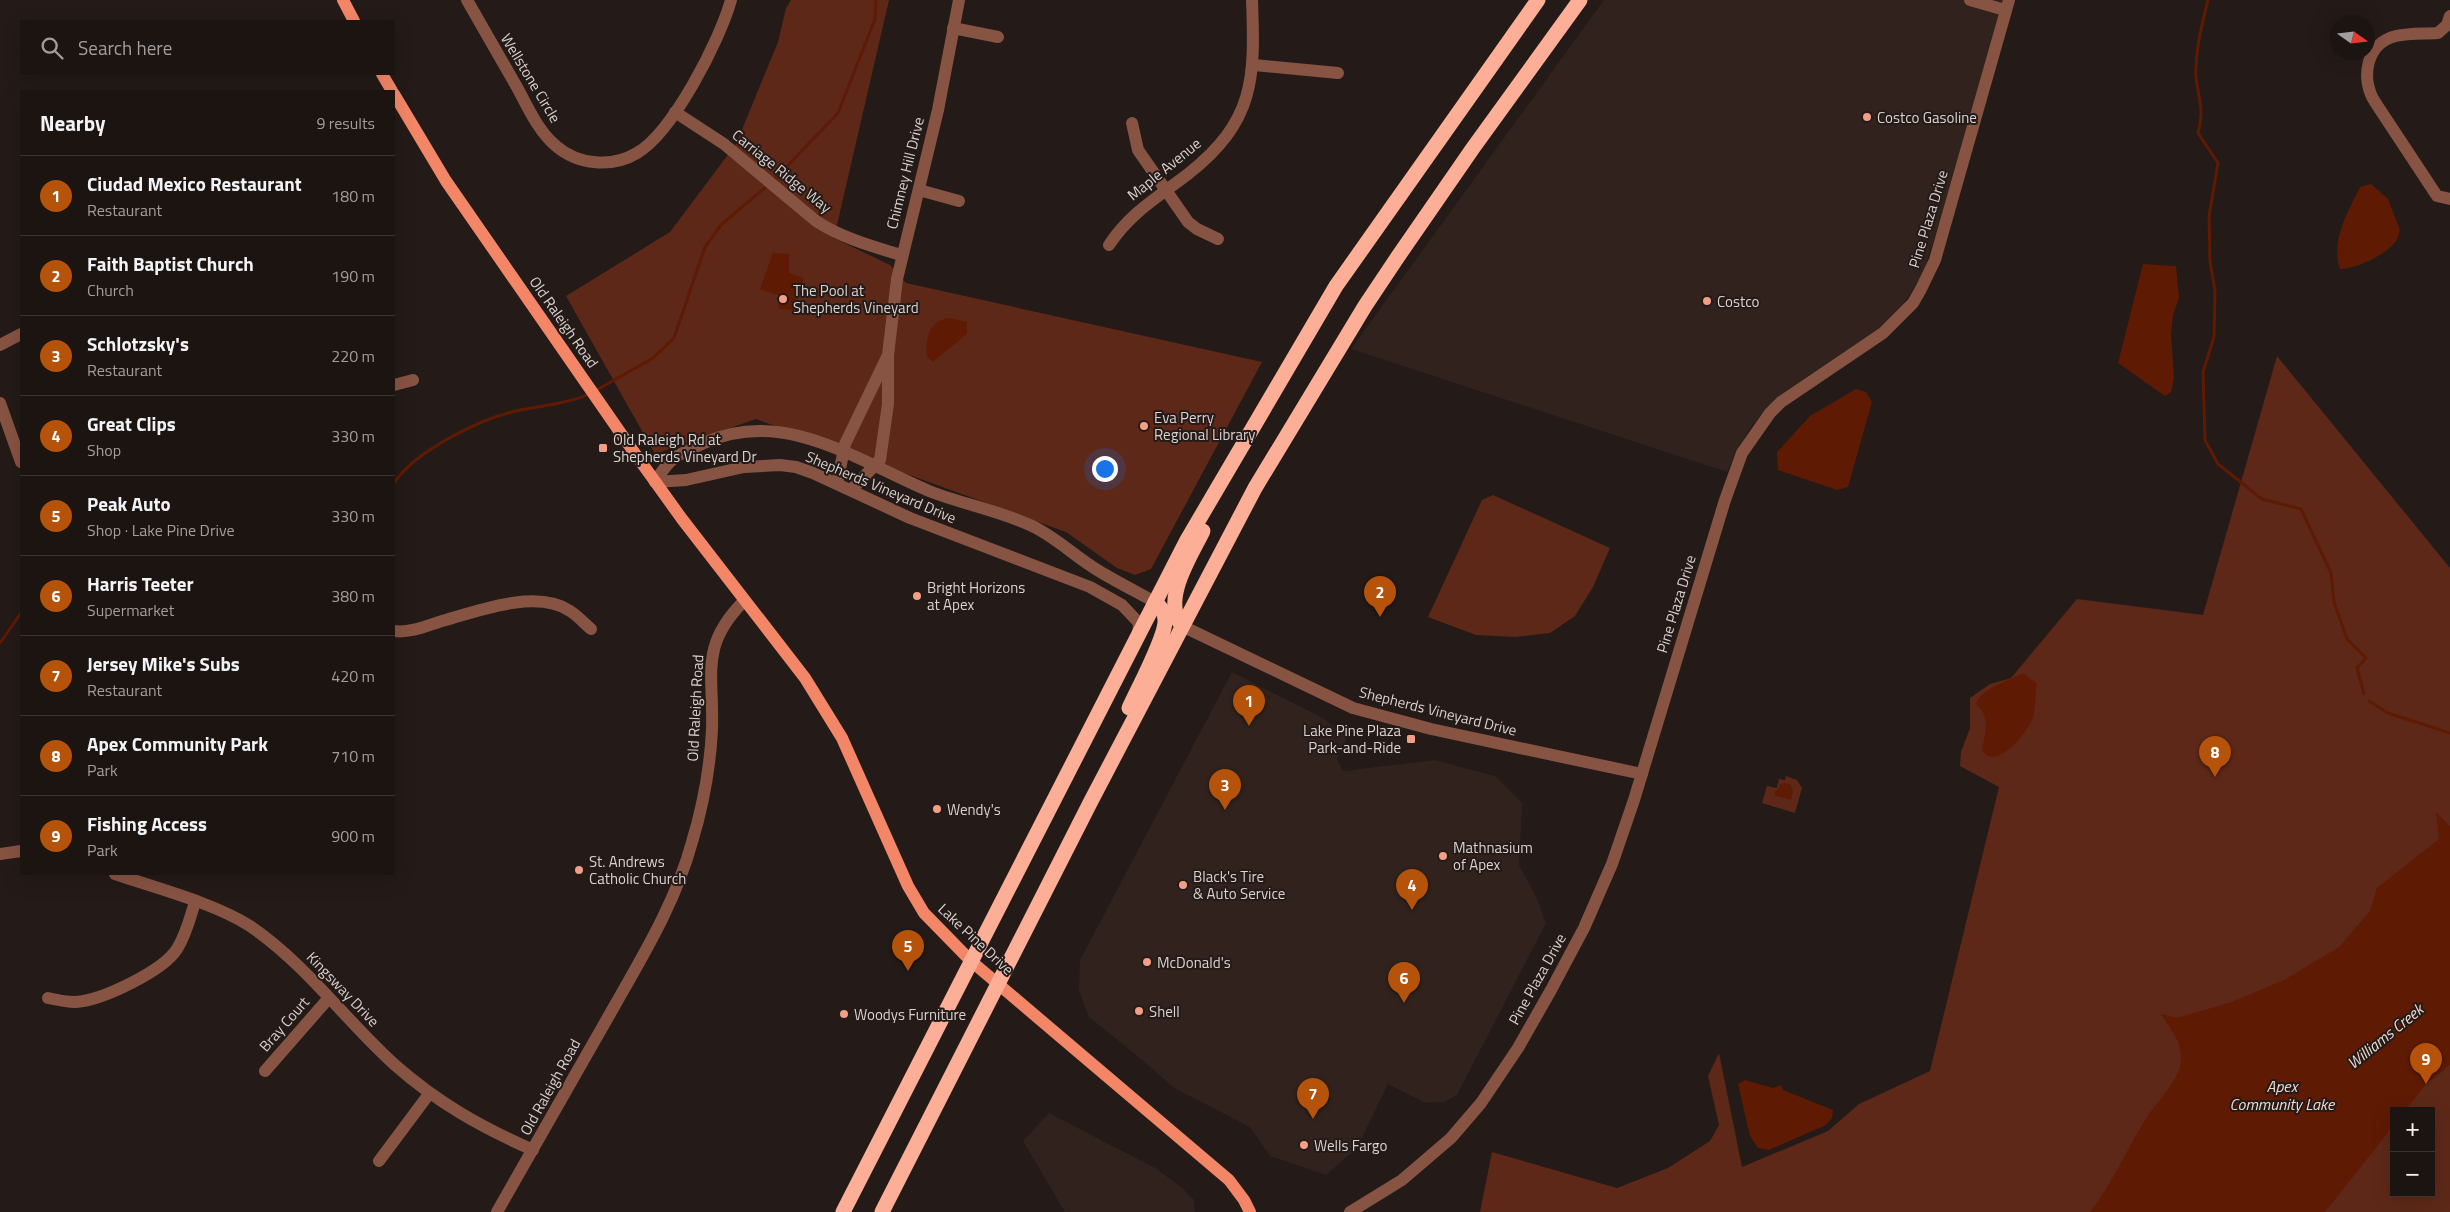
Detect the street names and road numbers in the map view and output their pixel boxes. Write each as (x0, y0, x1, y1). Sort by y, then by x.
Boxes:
street label: Wellstone Circle (495, 29, 567, 127)
street label: Chimney Hill Drive (880, 115, 930, 231)
street label: Carriage Ridge Way (727, 124, 837, 218)
street label: Maple Avenue (1122, 132, 1206, 206)
street label: Pine Plaza Drive (1902, 167, 1954, 271)
street label: Old Raleigh Road (524, 271, 604, 373)
street label: Shepherds Vineyard Drive (802, 445, 960, 529)
street label: Pine Plaza Drive (1650, 552, 1702, 656)
street label: Old Raleigh Road (681, 654, 709, 762)
street label: Shepherds Vineyard Drive (1357, 680, 1519, 742)
street label: Lake Pine Drive (933, 898, 1019, 980)
street label: Pine Plaza Drive (1502, 929, 1572, 1029)
street label: Kingsway Drive (301, 946, 385, 1032)
street label: Bray Court (253, 991, 315, 1057)
street label: Old Raleigh Road (514, 1035, 586, 1139)

